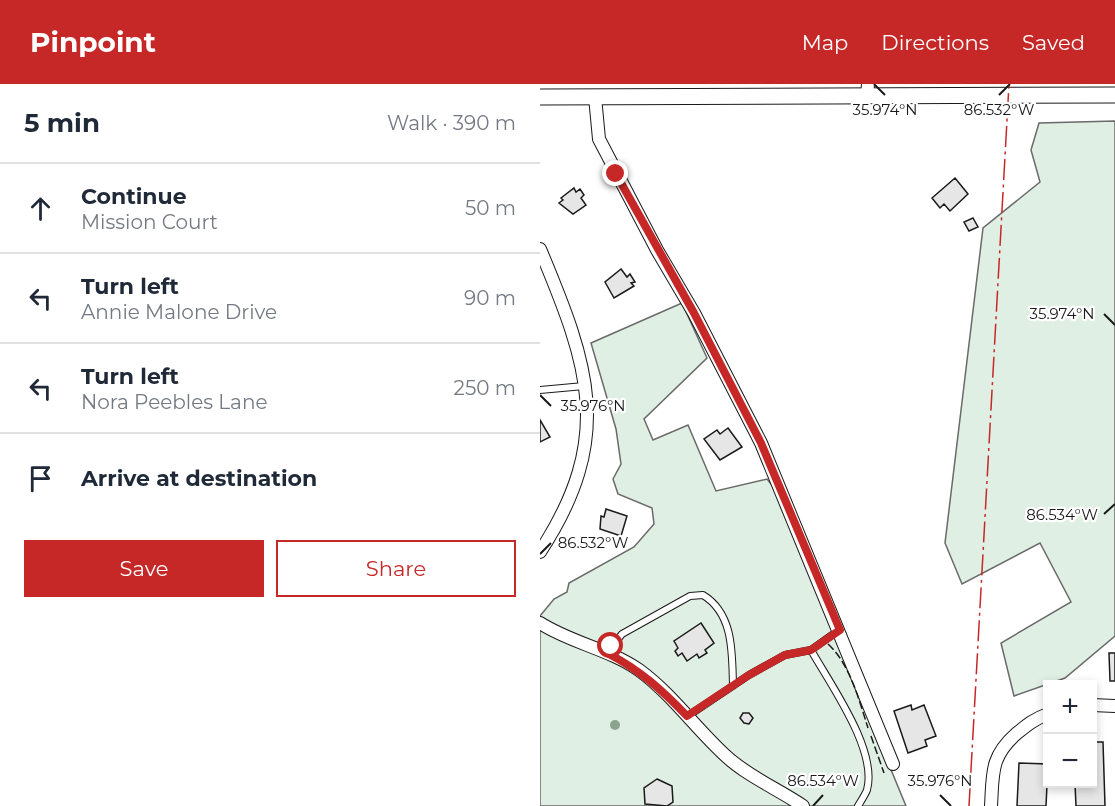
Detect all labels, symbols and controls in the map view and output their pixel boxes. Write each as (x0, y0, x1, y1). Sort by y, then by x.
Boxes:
text: Pinpoint (30, 25, 156, 59)
text: Map (802, 30, 848, 55)
text: Directions (881, 30, 989, 55)
text: Saved (1022, 30, 1085, 55)
text: 35.974°N (853, 100, 917, 119)
text: 86.532°W (964, 100, 1035, 119)
text: 5 min (24, 107, 100, 139)
text: Walk · 390 m (387, 111, 516, 135)
route end (602, 160, 628, 186)
text: Continue (81, 183, 187, 210)
icon: ahead (24, 192, 57, 225)
text: 50 m (465, 196, 516, 220)
text: Mission Court (81, 210, 218, 234)
text: Turn left (81, 273, 179, 300)
icon: left (24, 282, 57, 315)
text: 90 m (464, 286, 516, 310)
text: Annie Malone Drive (81, 300, 277, 324)
text: 35.974°N (1030, 304, 1094, 323)
text: Turn left (81, 363, 179, 390)
icon: left (24, 372, 57, 405)
text: 250 m (454, 376, 516, 400)
text: Nora Peebles Lane (81, 390, 268, 414)
text: 35.976°N (561, 396, 625, 415)
icon: arrive (24, 462, 57, 495)
text: Arrive at destination (81, 465, 317, 492)
text: 86.534°W (1026, 505, 1098, 524)
text: 86.532°W (558, 533, 629, 552)
button: Save (24, 540, 264, 597)
button: Share (276, 540, 516, 597)
route start (597, 632, 623, 658)
map controls (1043, 680, 1097, 788)
button: + (1043, 680, 1097, 734)
button: − (1043, 734, 1097, 788)
text: 86.534°W (787, 771, 859, 790)
text: 35.976°N (908, 771, 972, 790)

